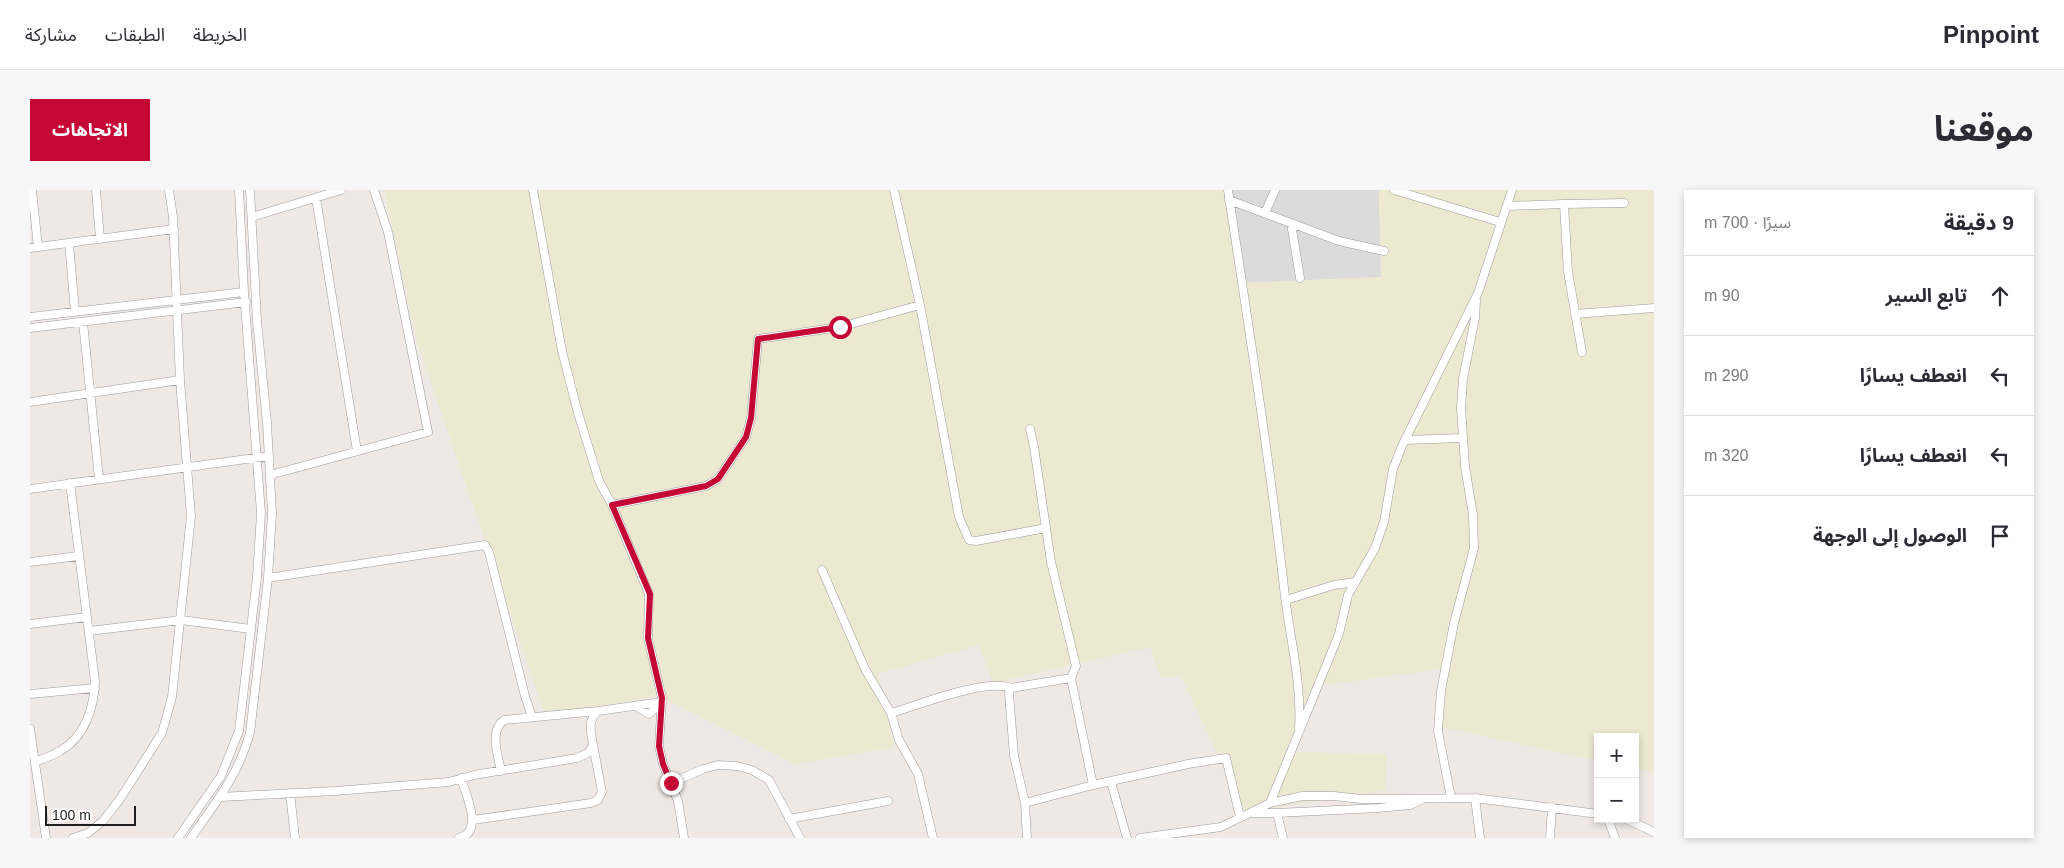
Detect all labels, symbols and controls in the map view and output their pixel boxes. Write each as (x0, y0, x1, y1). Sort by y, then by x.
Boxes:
text: Pinpoint (1943, 21, 2039, 48)
text: مشاركة (25, 25, 77, 45)
text: الطبقات (105, 25, 165, 45)
text: الخريطة (193, 25, 247, 45)
button: الاتجاهات (30, 99, 150, 161)
text: موقعنا (1934, 109, 2034, 148)
text: 9 دقيقة (1944, 211, 2014, 234)
text: سيرًا · 700 m (1704, 214, 1791, 231)
icon: ahead (1986, 282, 2014, 310)
text: تابع السير (1885, 285, 1967, 306)
text: 90 m (1704, 287, 1740, 304)
route start (829, 316, 852, 339)
icon: left (1986, 362, 2014, 390)
text: انعطف يسارًا (1860, 365, 1967, 386)
text: 290 m (1704, 367, 1748, 384)
icon: left (1986, 442, 2014, 470)
text: انعطف يسارًا (1860, 445, 1967, 466)
text: 320 m (1704, 447, 1748, 464)
icon: arrive (1986, 522, 2014, 550)
text: الوصول إلى الوجهة (1813, 525, 1967, 546)
map controls (1594, 733, 1639, 823)
button: + (1594, 733, 1639, 778)
route end (660, 772, 683, 795)
button: − (1594, 778, 1639, 823)
scale bar (45, 803, 136, 826)
text: 100 m (52, 807, 91, 823)

